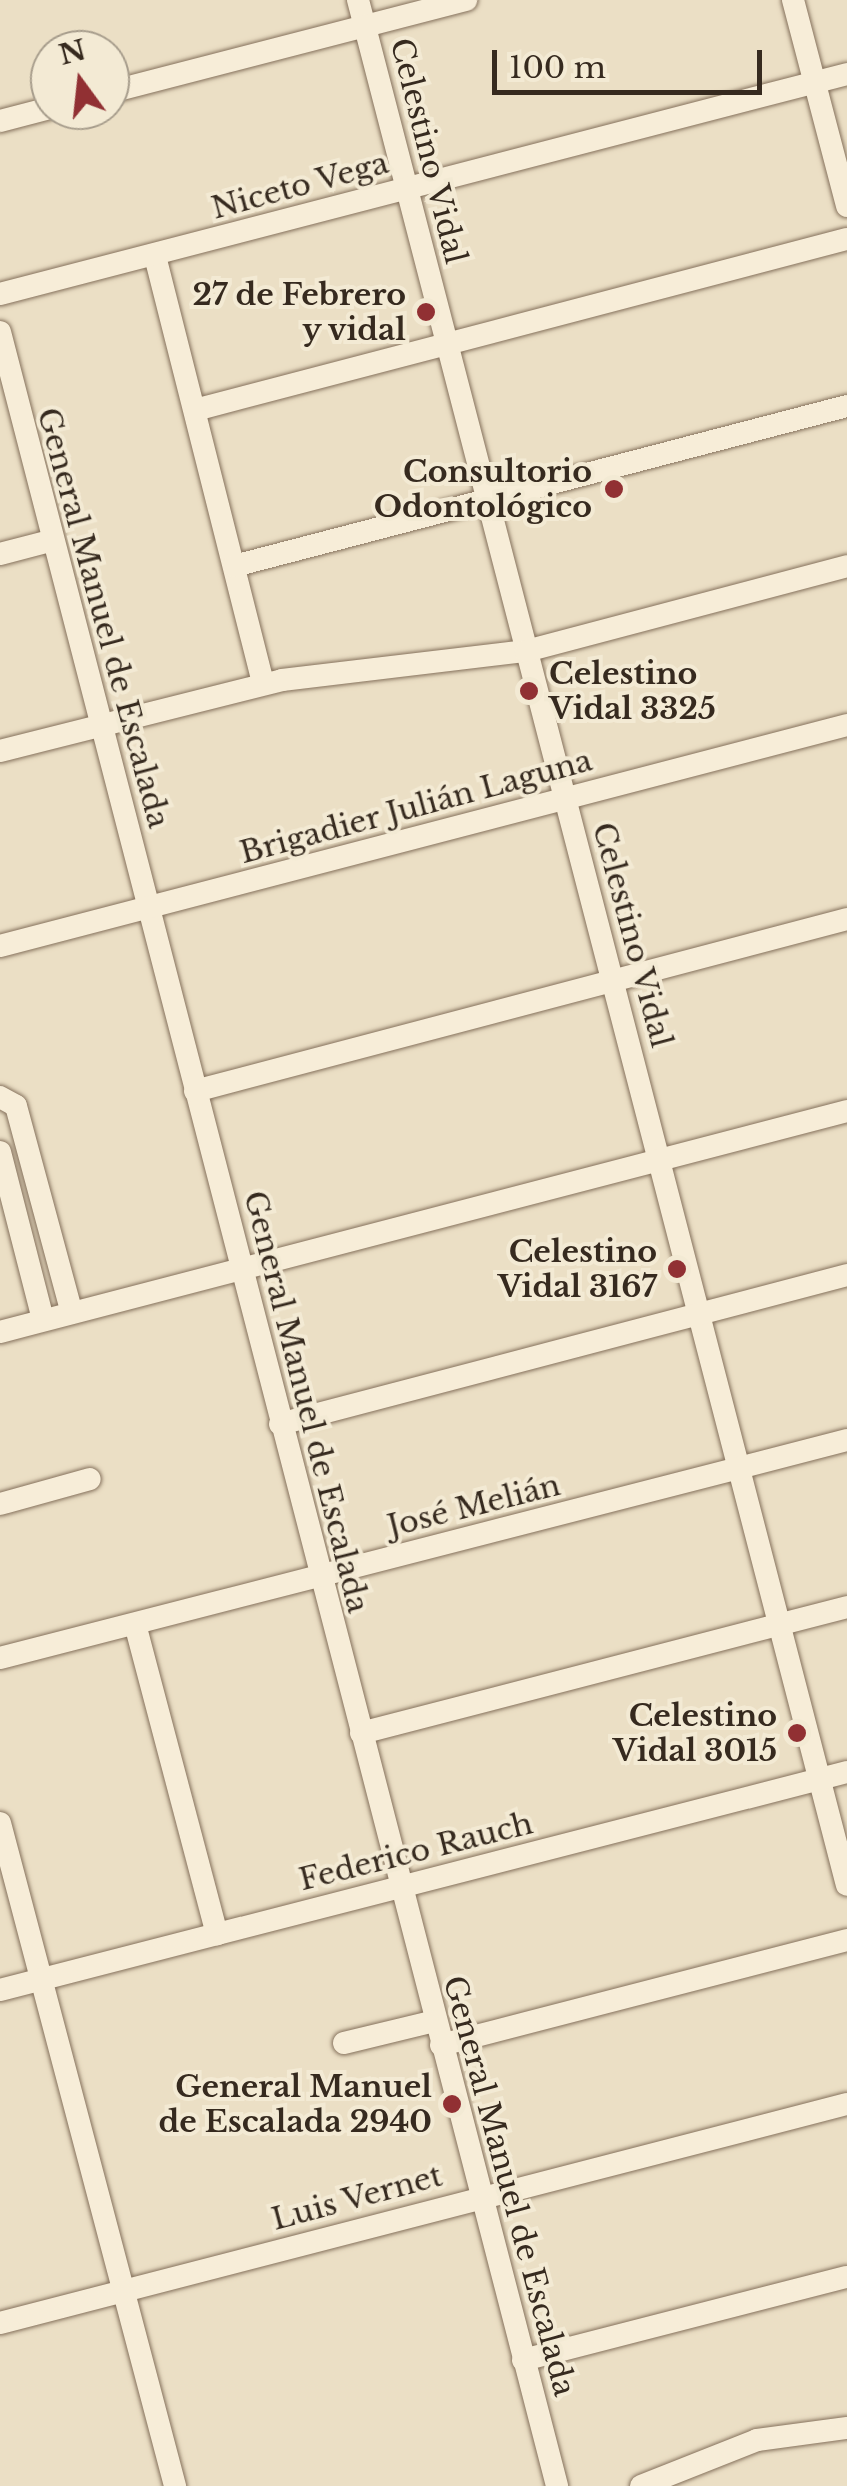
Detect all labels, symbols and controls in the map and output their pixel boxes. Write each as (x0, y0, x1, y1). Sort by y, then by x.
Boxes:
north arrow (30, 30, 130, 130)
scale bar (497, 30, 767, 92)
text: N (55, 32, 90, 73)
street label: Celestino Vidal (382, 34, 474, 268)
text: 100 m (509, 49, 606, 86)
street label: Niceto Vega (207, 145, 393, 227)
place label: 27 de Febrero y vidal (192, 277, 406, 348)
marker: 27 de Febrero y vidal (415, 301, 437, 323)
street label: General Manuel de Escalada (30, 404, 176, 832)
place label: Consultorio Odontológico (374, 454, 592, 524)
marker: Consultorio Odontológico (601, 476, 627, 502)
place label: Celestino Vidal 3325 (549, 656, 716, 726)
marker: Celestino Vidal 3325 (518, 680, 540, 702)
street label: Brigadier Julián Laguna (236, 743, 596, 871)
street label: Celestino Vidal (585, 818, 679, 1052)
street label: General Manuel de Escalada (236, 1187, 376, 1617)
place label: Celestino Vidal 3167 (498, 1234, 657, 1304)
marker: Celestino Vidal 3167 (666, 1258, 688, 1280)
street label: José Melián (384, 1467, 564, 1545)
place label: Celestino Vidal 3015 (613, 1698, 777, 1768)
marker: Celestino Vidal 3015 (786, 1722, 808, 1744)
street label: Federico Rauch (295, 1806, 537, 1898)
street label: General Manuel de Escalada (436, 1972, 582, 2400)
place label: General Manuel de Escalada 2940 (158, 2069, 432, 2140)
marker: General Manuel de Escalada 2940 (441, 2093, 463, 2115)
street label: Luis Vernet (267, 2158, 447, 2238)

